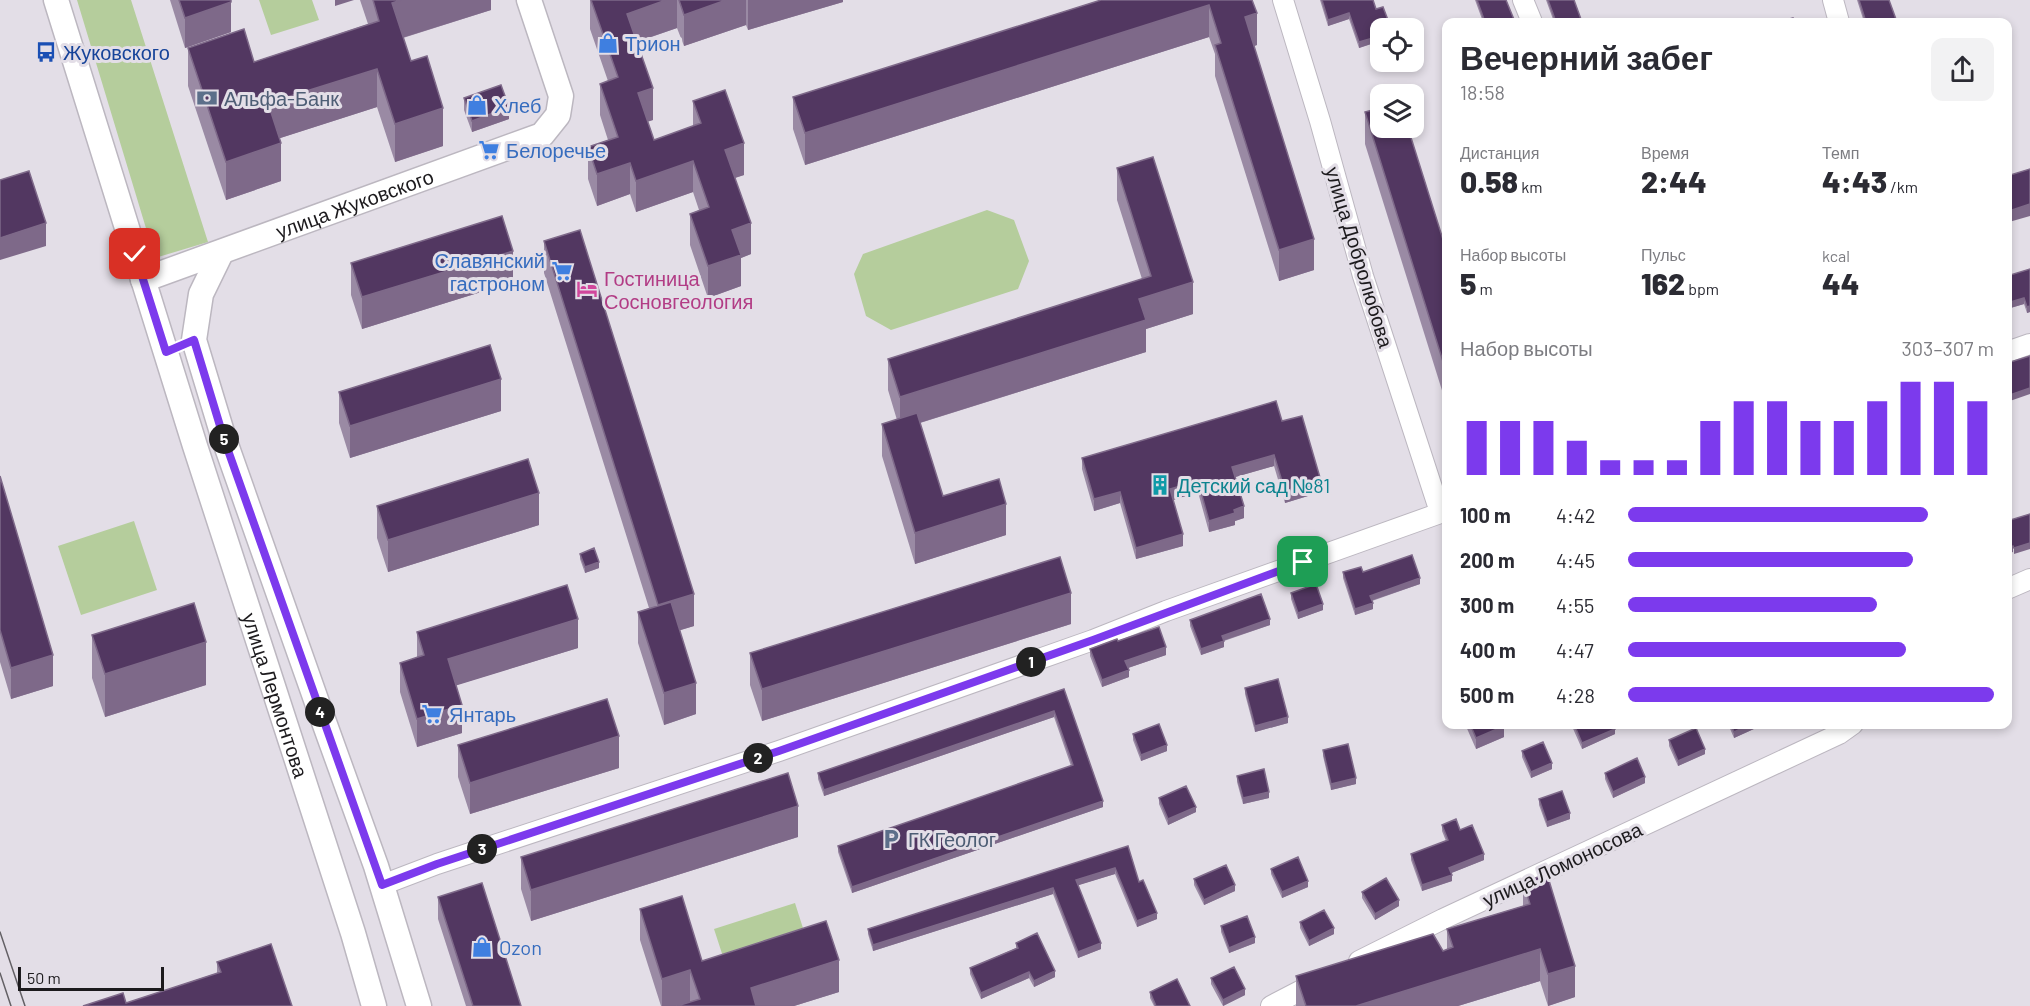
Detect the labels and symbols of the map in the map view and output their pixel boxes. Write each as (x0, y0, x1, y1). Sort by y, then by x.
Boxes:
shop icon: Трион (596, 31, 620, 55)
place label: Трион (625, 31, 681, 55)
bus stop icon: Жуковского (34, 40, 58, 64)
place label: Жуковского (63, 40, 170, 64)
bank icon: Альфа-Банк (195, 86, 219, 110)
place label: Альфа-Банк (224, 86, 339, 110)
shop icon: Хлеб (465, 93, 489, 117)
place label: Хлеб (494, 93, 541, 117)
supermarket icon: Белоречье (477, 138, 501, 162)
place label: Белоречье (506, 138, 606, 162)
street label: улица Жуковского (272, 164, 437, 243)
street label: улица Добролюбова (1321, 164, 1399, 351)
pin (109, 228, 160, 279)
place label: Славянский гастроном (434, 248, 545, 295)
supermarket icon: Славянский гастроном (550, 259, 574, 283)
place label: Гостиница Сосновгеология (604, 266, 753, 313)
hotel icon: Гостиница Сосновгеология (575, 277, 599, 301)
pin: 5 (209, 424, 239, 454)
building icon: Детский сад №81 (1148, 473, 1172, 497)
place label: Детский сад №81 (1177, 473, 1330, 497)
pin (1277, 536, 1328, 587)
street label: улица Лермонтова (238, 610, 314, 781)
pin: 1 (1016, 647, 1046, 677)
pin: 4 (305, 697, 335, 727)
supermarket icon: Янтарь (420, 702, 444, 726)
place label: Янтарь (449, 702, 516, 726)
pin: 2 (743, 743, 773, 773)
street label: улица Ломоносова (1478, 816, 1646, 911)
parking icon: ГК Геолог (879, 827, 903, 851)
place label: ГК Геолог (908, 827, 996, 851)
pin: 3 (467, 834, 497, 864)
shop icon: Ozon (470, 935, 494, 959)
place label: Ozon (499, 935, 542, 959)
scale bar (18, 964, 164, 992)

